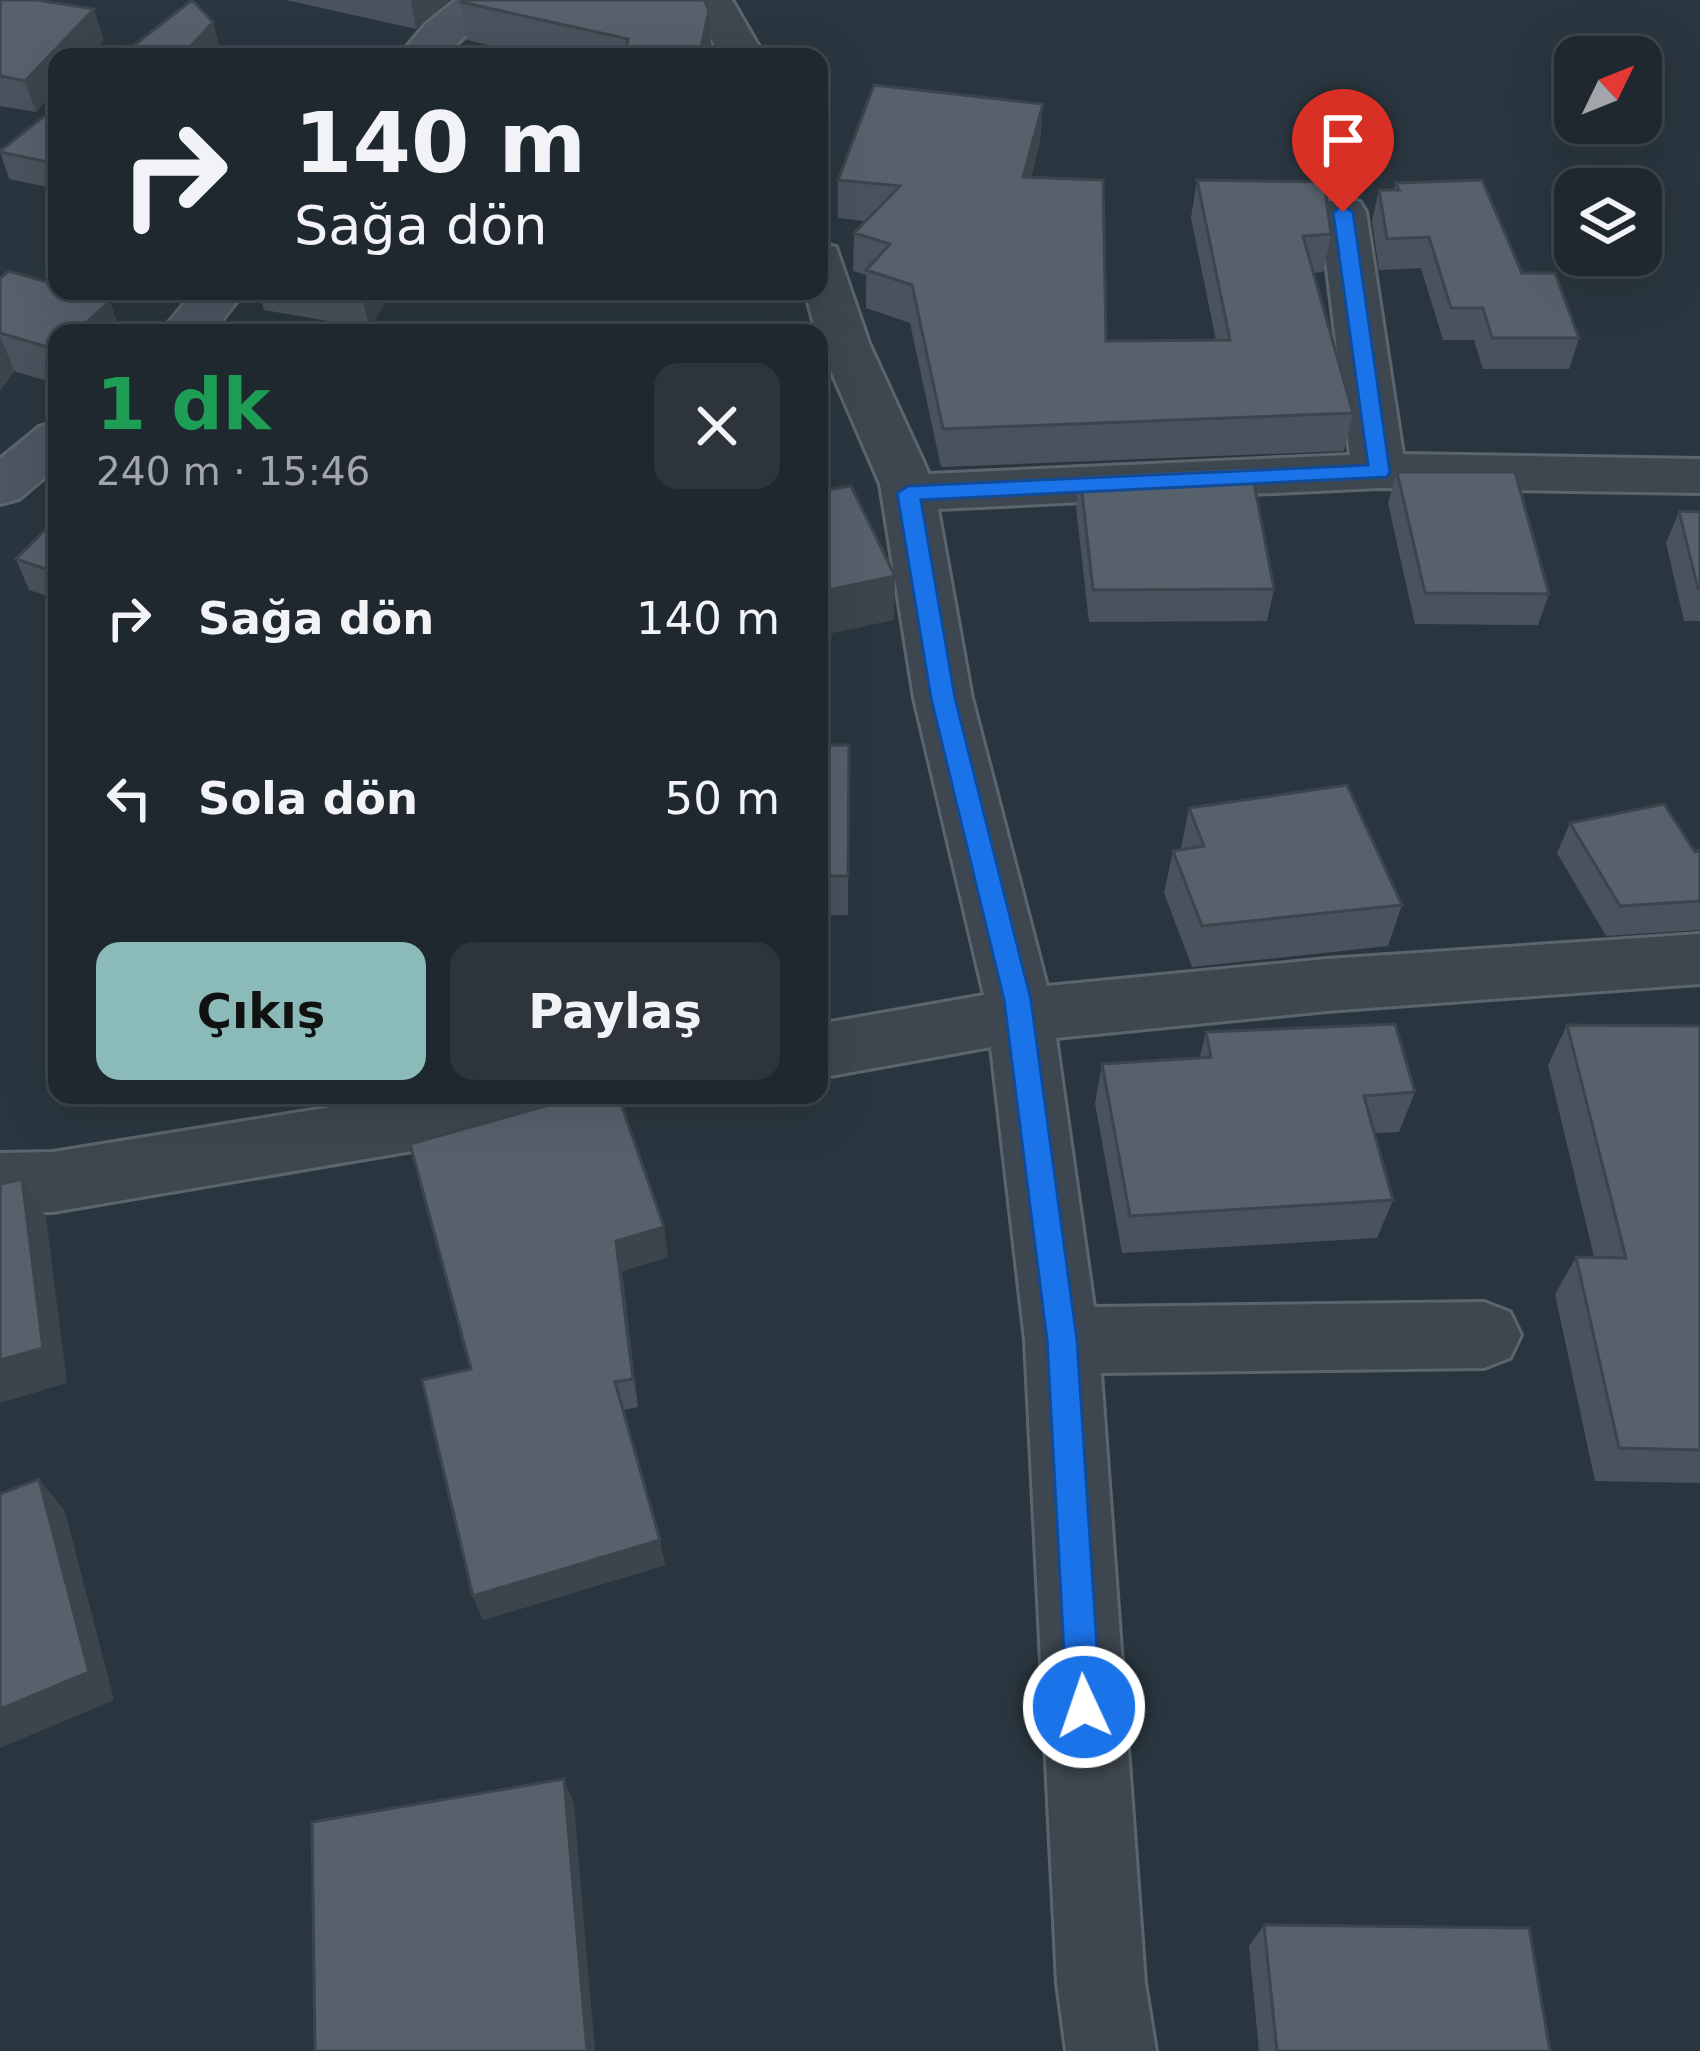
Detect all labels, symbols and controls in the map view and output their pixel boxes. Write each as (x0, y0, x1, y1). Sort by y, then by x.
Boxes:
north arrow (1554, 36, 1662, 144)
map controls (1554, 36, 1662, 276)
pin (1292, 89, 1394, 212)
text: 140 m (294, 94, 586, 192)
icon: right (96, 96, 252, 252)
icon: arrive (1310, 107, 1376, 173)
button: layers (1554, 168, 1662, 276)
text: Sağa dön (294, 194, 547, 257)
text: 1 dk (96, 362, 271, 446)
button: close (654, 363, 780, 489)
text: 240 m · 15:46 (96, 449, 370, 494)
icon: right (96, 585, 162, 651)
text: Sağa dön (198, 592, 434, 645)
text: 140 m (636, 592, 780, 645)
icon: left (96, 765, 162, 831)
text: Sola dön (198, 772, 418, 825)
text: 50 m (665, 772, 780, 825)
button: Çıkış (96, 942, 426, 1080)
button: Paylaş (450, 942, 780, 1080)
position arrow (1021, 1644, 1147, 1770)

